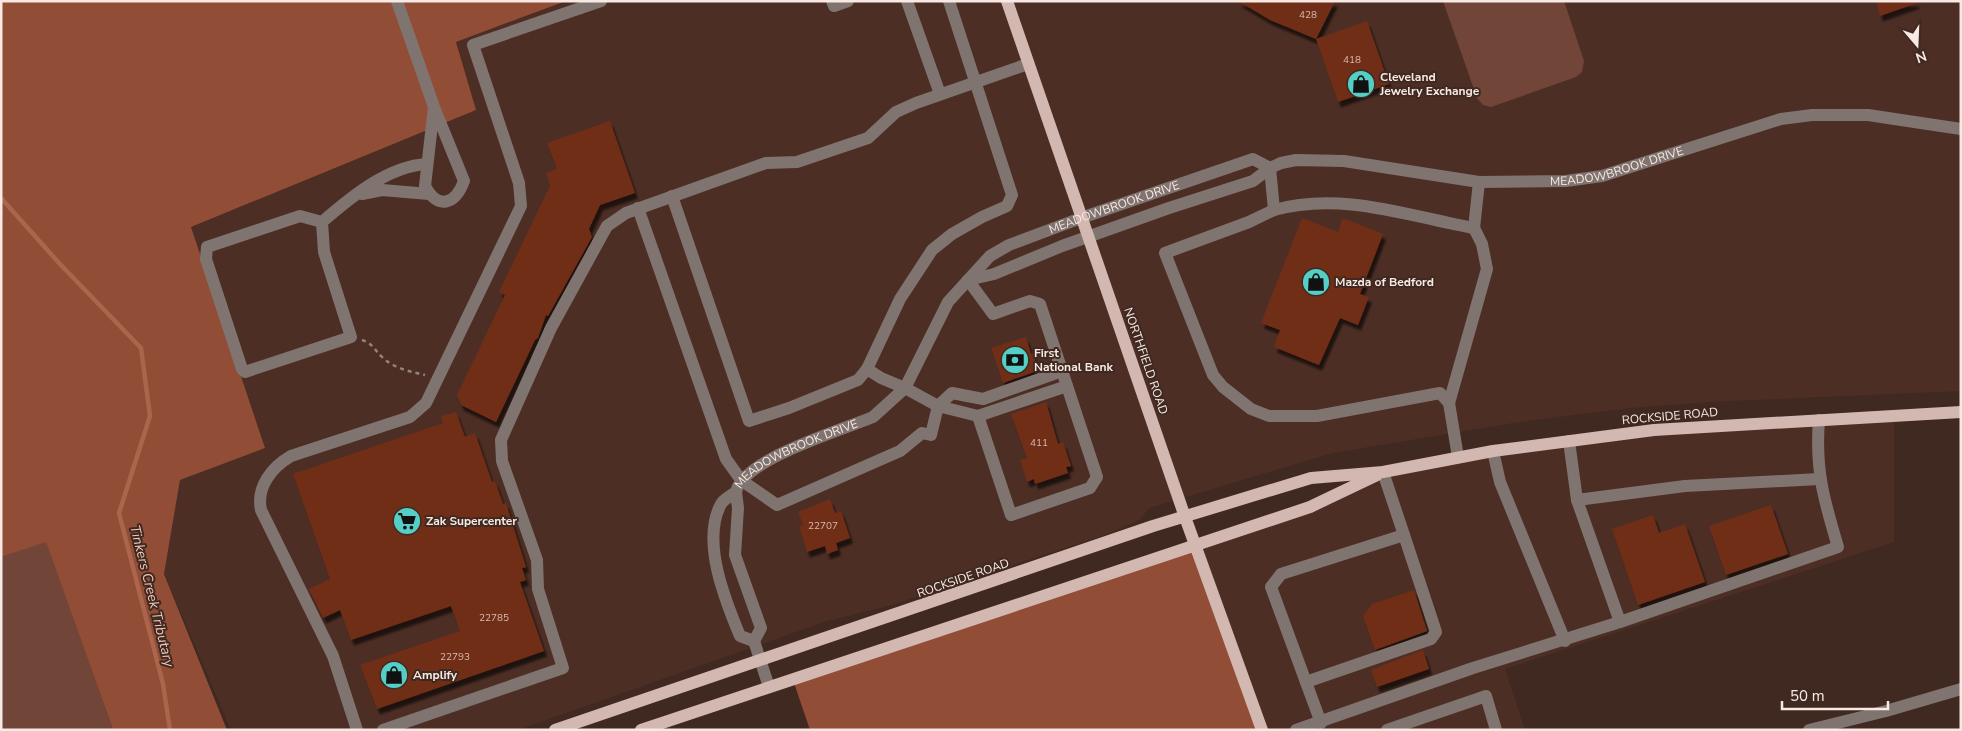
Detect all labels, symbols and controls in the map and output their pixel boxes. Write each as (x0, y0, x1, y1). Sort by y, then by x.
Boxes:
house number: 428 (1299, 8, 1317, 22)
north arrow (1892, 20, 1942, 70)
text: N (1913, 46, 1929, 68)
house number: 418 (1343, 53, 1361, 67)
shop icon: Cleveland Jewelry Exchange (1346, 69, 1376, 99)
place label: Cleveland Jewelry Exchange (1379, 69, 1480, 99)
street label: MEADOWBROOK DRIVE (1550, 143, 1685, 189)
street label: MEADOWBROOK DRIVE (1046, 177, 1182, 237)
shop icon: Mazda of Bedford (1301, 267, 1331, 297)
place label: Mazda of Bedford (1335, 274, 1434, 290)
street label: NORTHFIELD ROAD (1120, 305, 1172, 417)
bank icon: First National Bank (1000, 345, 1030, 375)
place label: First National Bank (1034, 345, 1114, 375)
street label: ROCKSIDE ROAD (1621, 404, 1719, 428)
street label: MEADOWBROOK DRIVE (731, 416, 860, 492)
house number: 411 (1030, 436, 1048, 450)
supermarket icon: Zak Supercenter (392, 506, 422, 536)
place label: Zak Supercenter (426, 513, 517, 529)
house number: 22707 (808, 519, 838, 533)
water label: Tinkers Creek Tributary (125, 523, 179, 670)
street label: ROCKSIDE ROAD (915, 555, 1011, 601)
house number: 22785 (479, 611, 509, 625)
house number: 22793 (440, 650, 470, 664)
shop icon: Amplify (379, 660, 409, 690)
place label: Amplify (413, 667, 458, 683)
scale bar (1782, 678, 1888, 710)
text: 50 m (1790, 686, 1825, 706)

